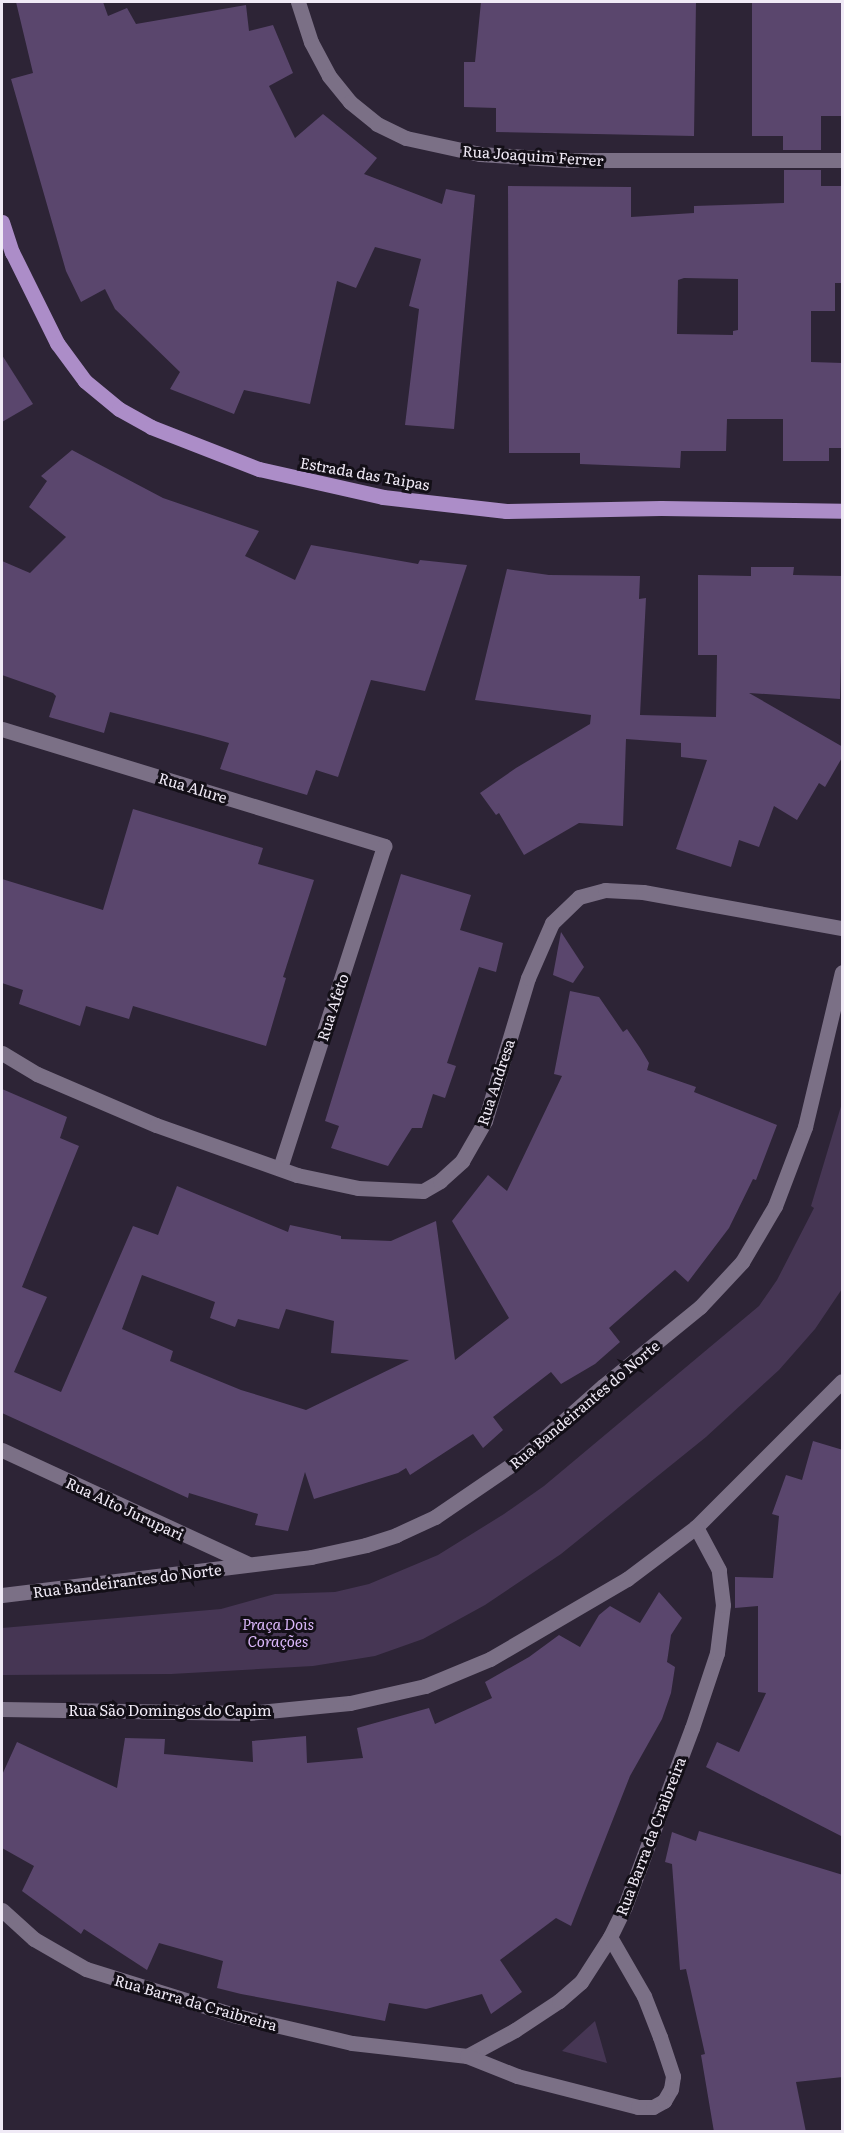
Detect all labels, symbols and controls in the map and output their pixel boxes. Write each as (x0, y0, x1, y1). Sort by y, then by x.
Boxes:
street label: Rua Joaquim Ferrer (462, 141, 604, 169)
street label: Estrada das Taipas (299, 453, 431, 493)
street label: Rua Alure (156, 768, 230, 806)
street label: Rua Afeto (313, 971, 351, 1043)
street label: Rua Andresa (473, 1036, 517, 1128)
street label: Rua Bandeirantes do Norte (505, 1336, 663, 1472)
street label: Rua Alto Jurupari (63, 1473, 187, 1543)
street label: Rua Bandeirantes do Norte (32, 1559, 222, 1601)
park label: Praça Dois Corações (242, 1614, 314, 1649)
street label: Rua São Domingos do Capim (68, 1701, 272, 1719)
street label: Rua Barra da Craibreira (611, 1754, 689, 1918)
street label: Rua Barra da Craibreira (113, 1970, 279, 2034)

